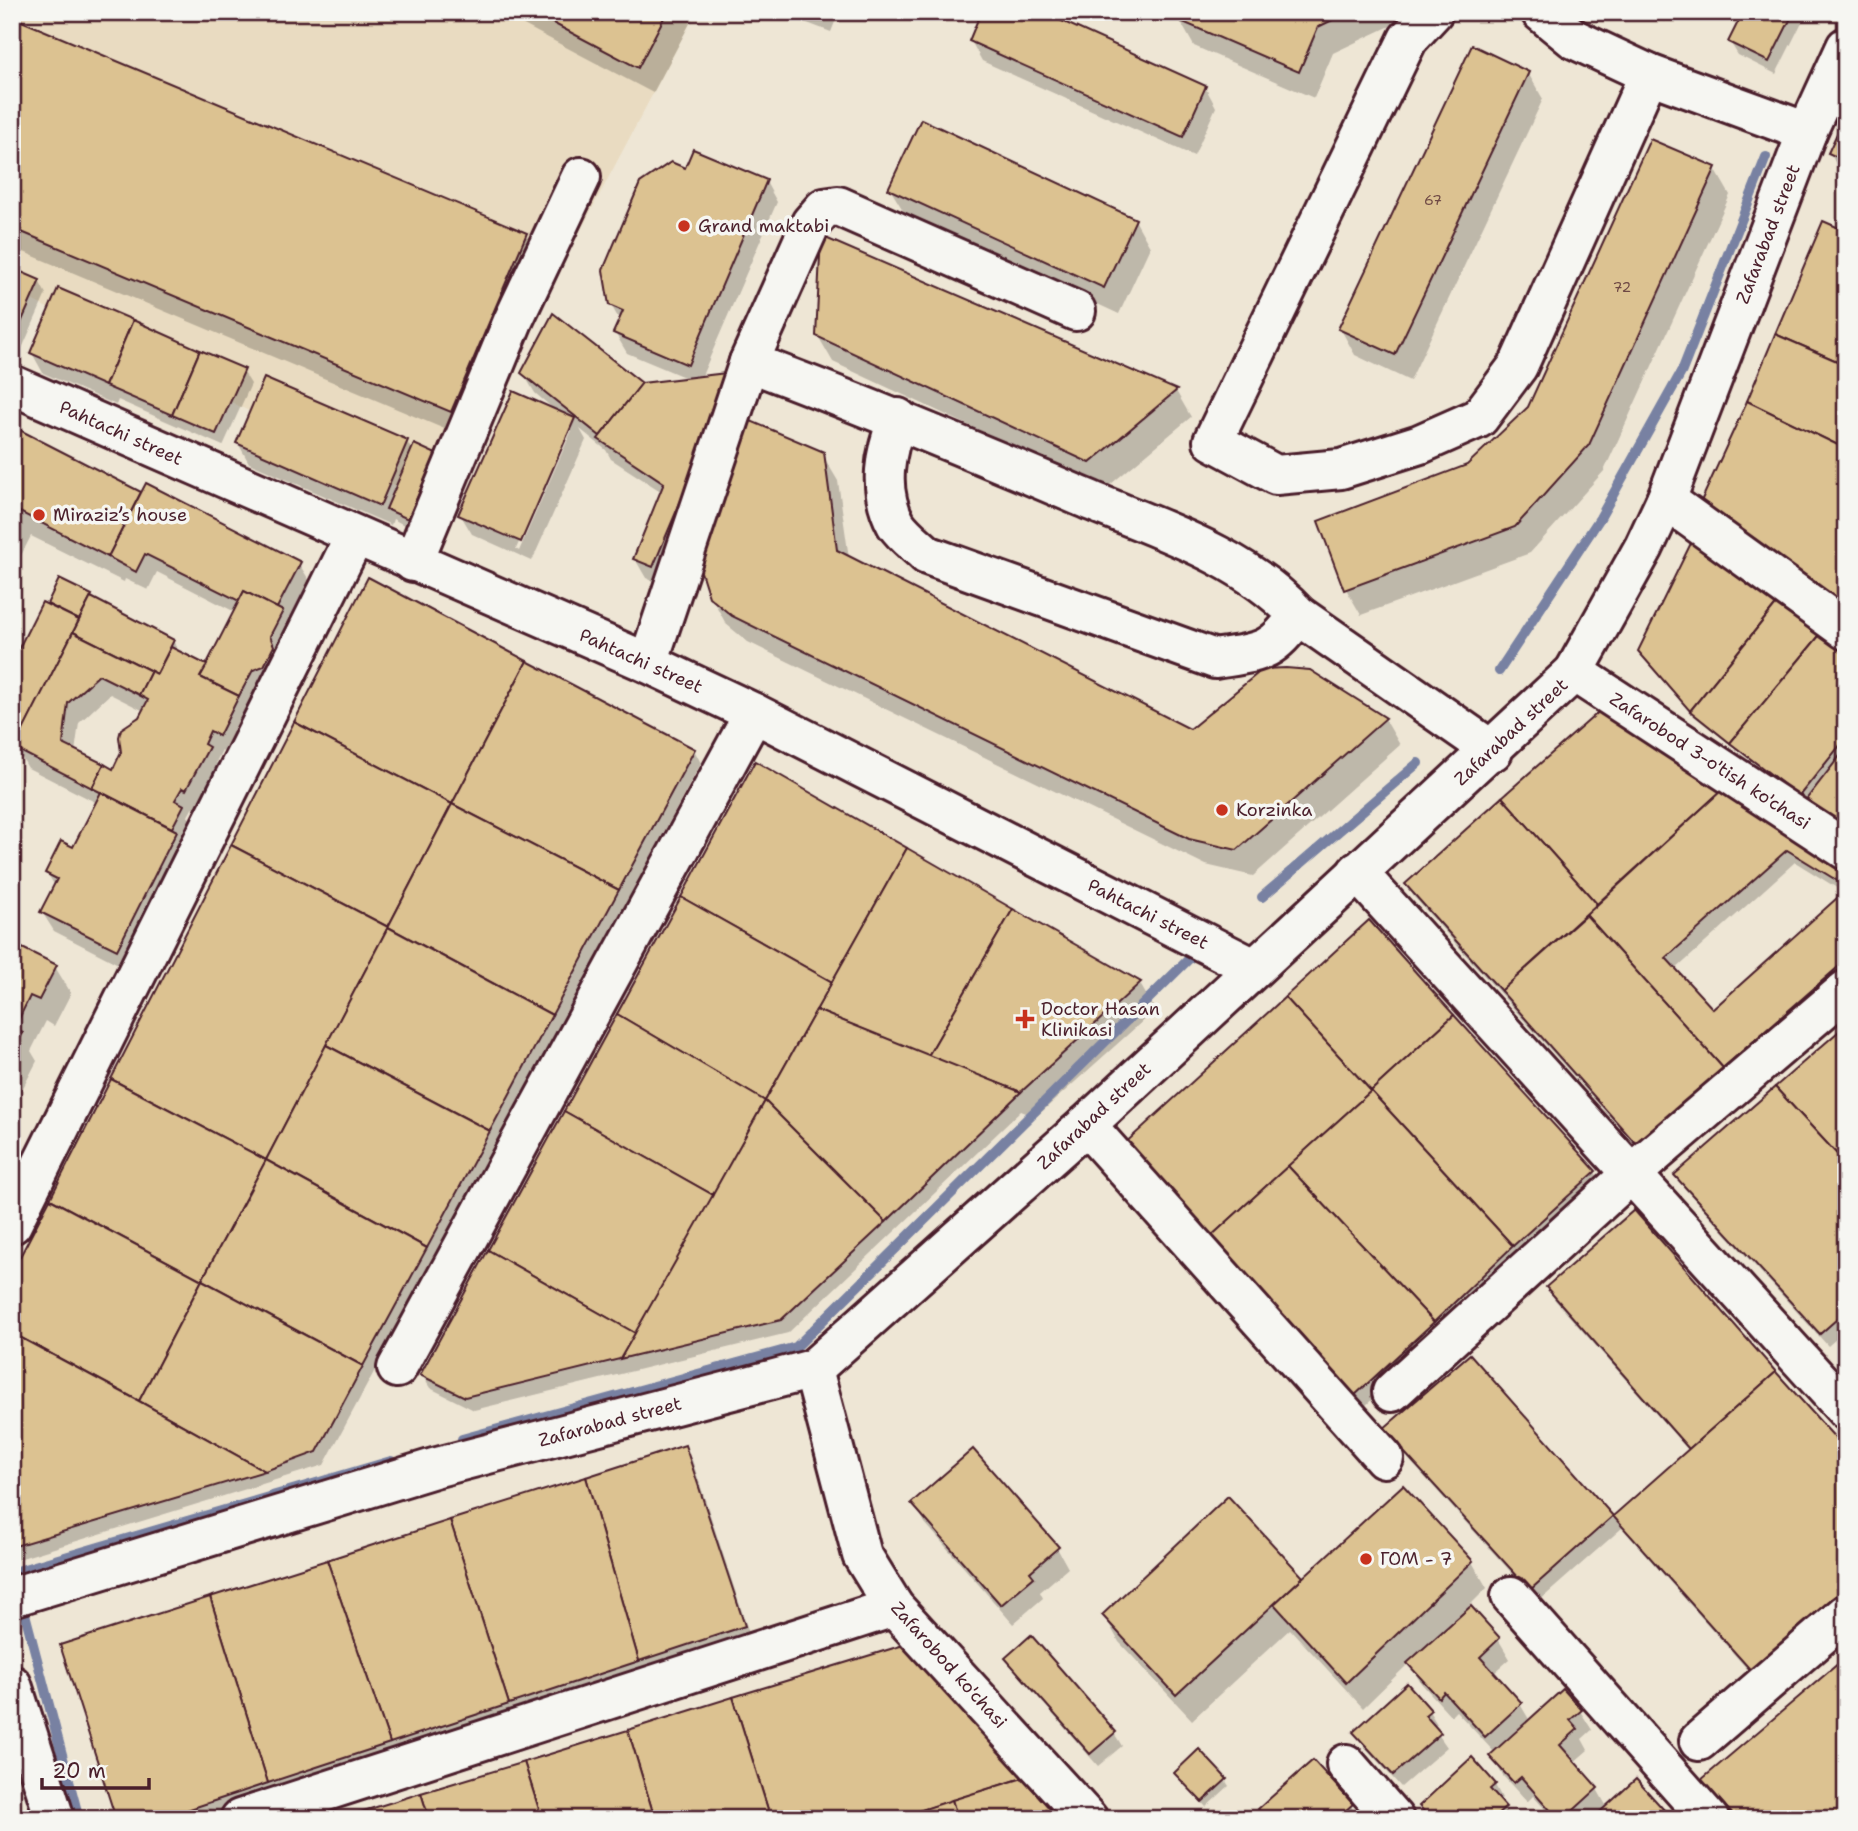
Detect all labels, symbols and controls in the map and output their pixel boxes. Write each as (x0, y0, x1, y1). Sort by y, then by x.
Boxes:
street label: Zafarabad street (1730, 161, 1806, 307)
house number: 67 (1424, 191, 1442, 209)
place label: Grand maktabi (698, 214, 829, 238)
marker: Grand maktabi (676, 218, 692, 234)
house number: 72 (1613, 278, 1631, 296)
street label: Pahtachi street (55, 395, 187, 471)
place label: Miraziz’s house (53, 503, 187, 527)
marker: Miraziz’s house (31, 507, 47, 523)
street label: Pahtachi street (575, 623, 707, 699)
street label: Zafarabad street (1449, 673, 1573, 791)
street label: Zafarobod 3-o'tish ko'chasi (1605, 687, 1815, 835)
place label: Korzinka (1236, 798, 1313, 822)
marker: Korzinka (1214, 802, 1230, 818)
street label: Pahtachi street (1083, 873, 1213, 955)
place label: Doctor Hasan Klinikasi (1041, 997, 1160, 1042)
marker: Doctor Hasan Klinikasi (1015, 1009, 1035, 1029)
street label: Zafarabad street (1032, 1057, 1156, 1175)
street label: Zafarabad street (536, 1391, 684, 1453)
place label: ГОМ - 7 (1380, 1547, 1452, 1571)
marker: ГОМ - 7 (1358, 1551, 1374, 1567)
street label: Zafarobod ko'chasi (886, 1596, 1012, 1734)
scale bar (42, 1747, 149, 1791)
text: 20 m (52, 1757, 106, 1785)

